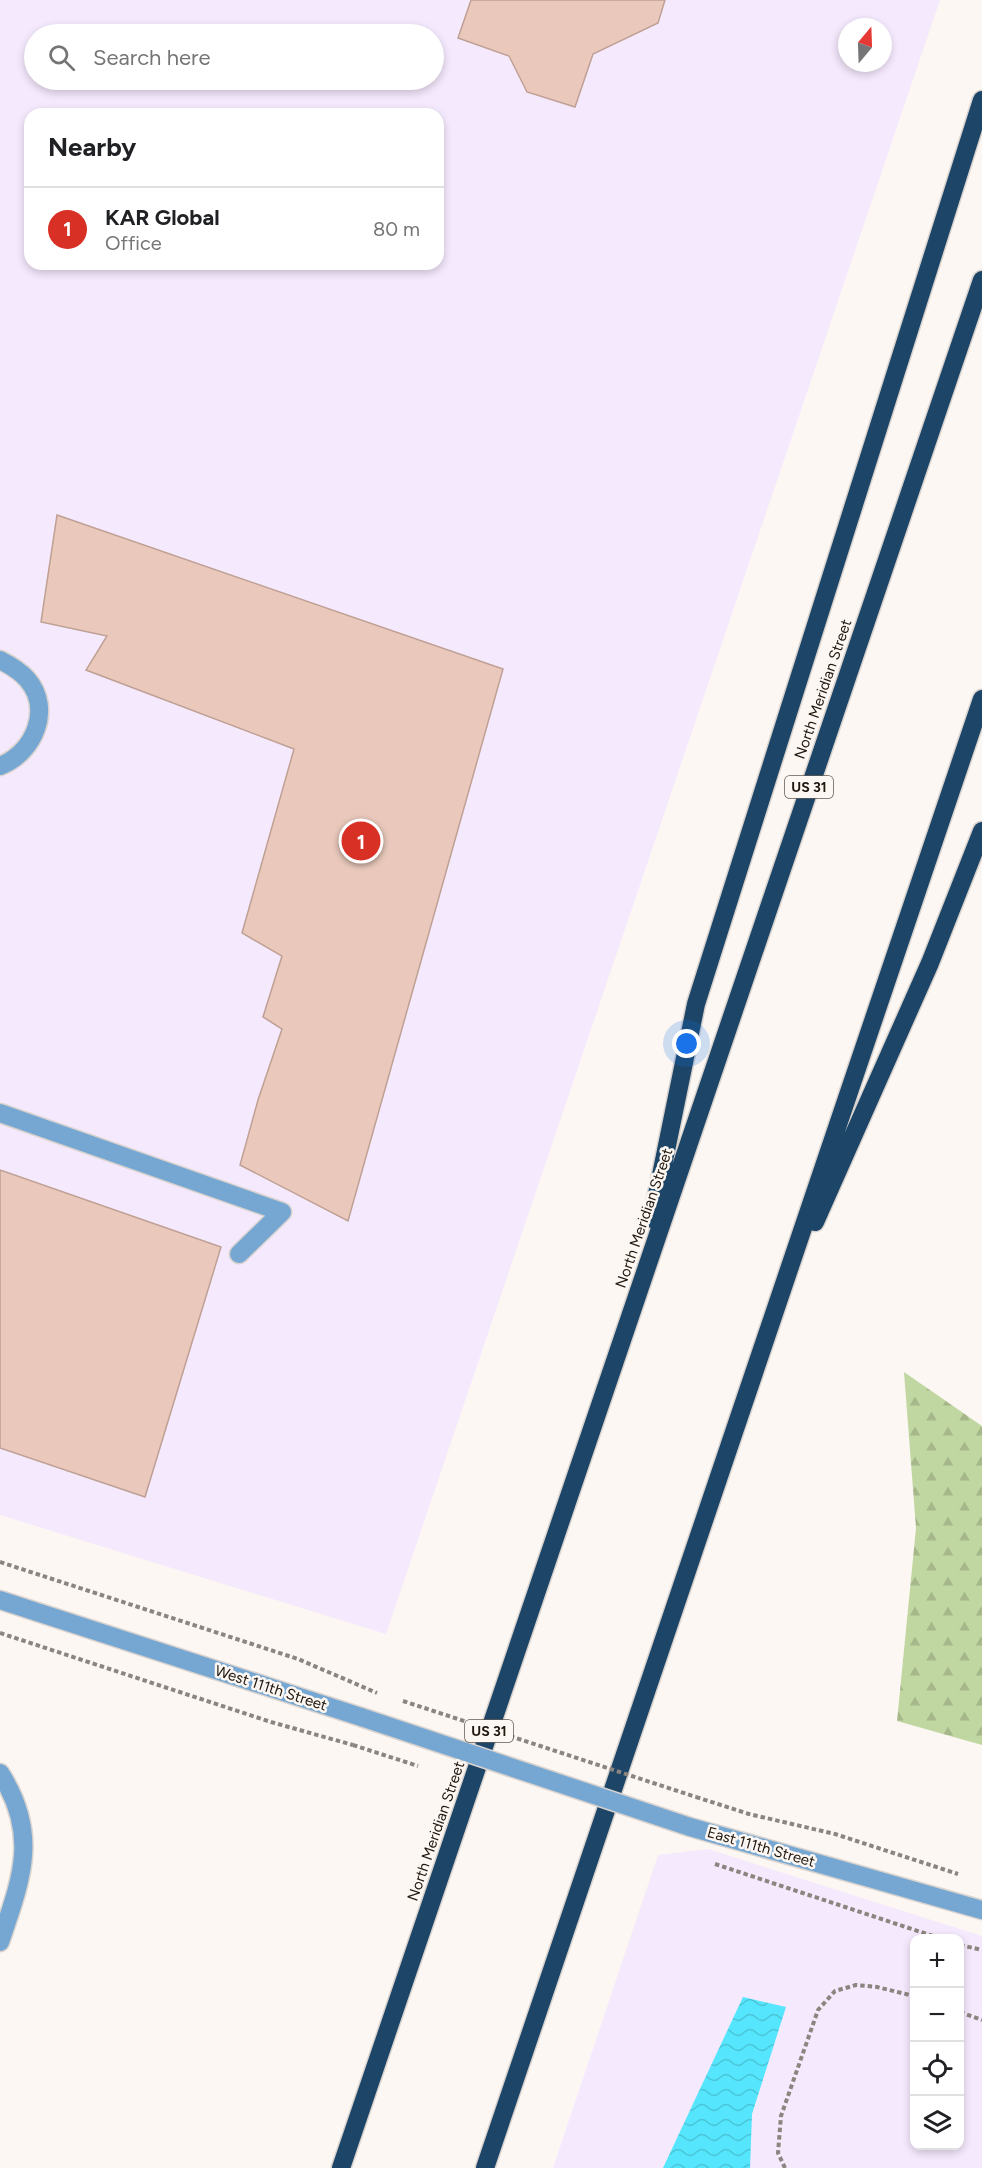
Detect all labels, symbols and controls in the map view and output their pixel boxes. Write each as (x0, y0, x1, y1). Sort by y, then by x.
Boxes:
north arrow (838, 18, 892, 72)
search box (24, 24, 444, 90)
icon: search (45, 41, 78, 74)
text: Search here (93, 44, 211, 71)
text: Nearby (48, 131, 136, 163)
text: KAR Global (105, 204, 220, 231)
text: 1 (63, 217, 72, 241)
text: 80 m (373, 217, 420, 241)
text: Office (105, 231, 162, 255)
street label: North Meridian Street (791, 616, 855, 761)
road number: US 31 (785, 776, 833, 798)
pin: 1 (342, 818, 380, 864)
your location (672, 1029, 701, 1058)
street label: North Meridian Street (612, 1145, 676, 1290)
street label: West 111th Street (213, 1661, 330, 1715)
road number: US 31 (465, 1720, 513, 1742)
street label: North Meridian Street (404, 1758, 468, 1903)
street label: East 111th Street (705, 1823, 817, 1871)
map controls (910, 1934, 964, 2150)
button: + (910, 1934, 964, 1988)
button: − (910, 1988, 964, 2042)
button: locate (910, 2042, 964, 2096)
button: layers (910, 2096, 964, 2150)

